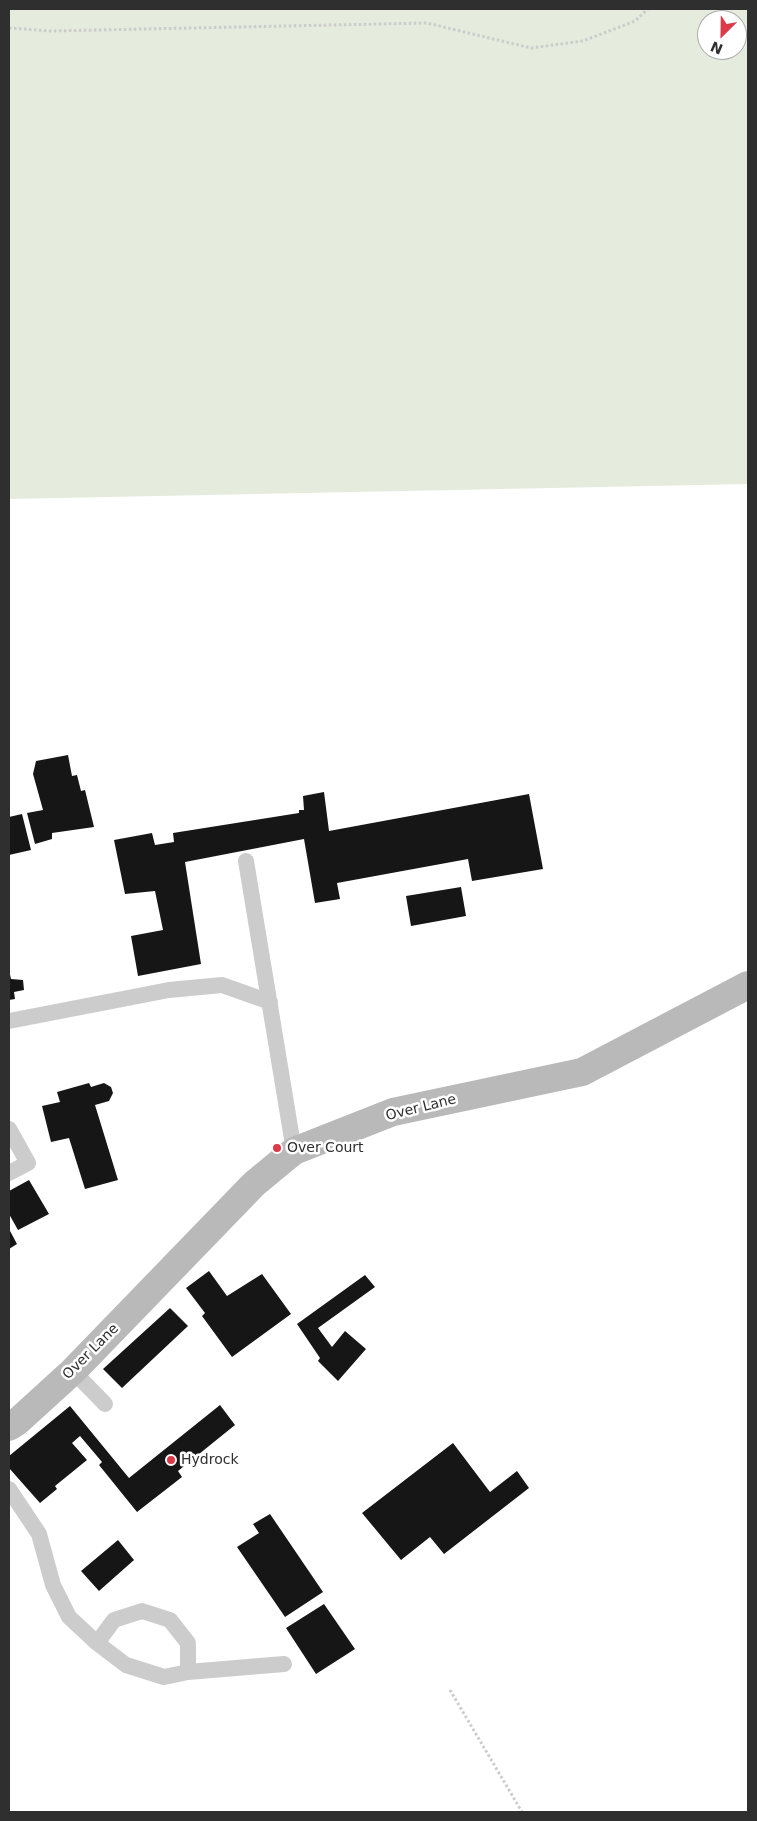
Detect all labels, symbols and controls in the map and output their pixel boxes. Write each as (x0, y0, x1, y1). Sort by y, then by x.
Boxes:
north arrow (697, 10, 747, 60)
text: N (708, 38, 725, 58)
street label: Over Lane (384, 1091, 458, 1125)
place label: Over Court (287, 1140, 364, 1156)
marker: Over Court (271, 1142, 283, 1154)
street label: Over Lane (60, 1321, 122, 1383)
place label: Hydrock (181, 1452, 239, 1468)
marker: Hydrock (165, 1454, 177, 1466)

